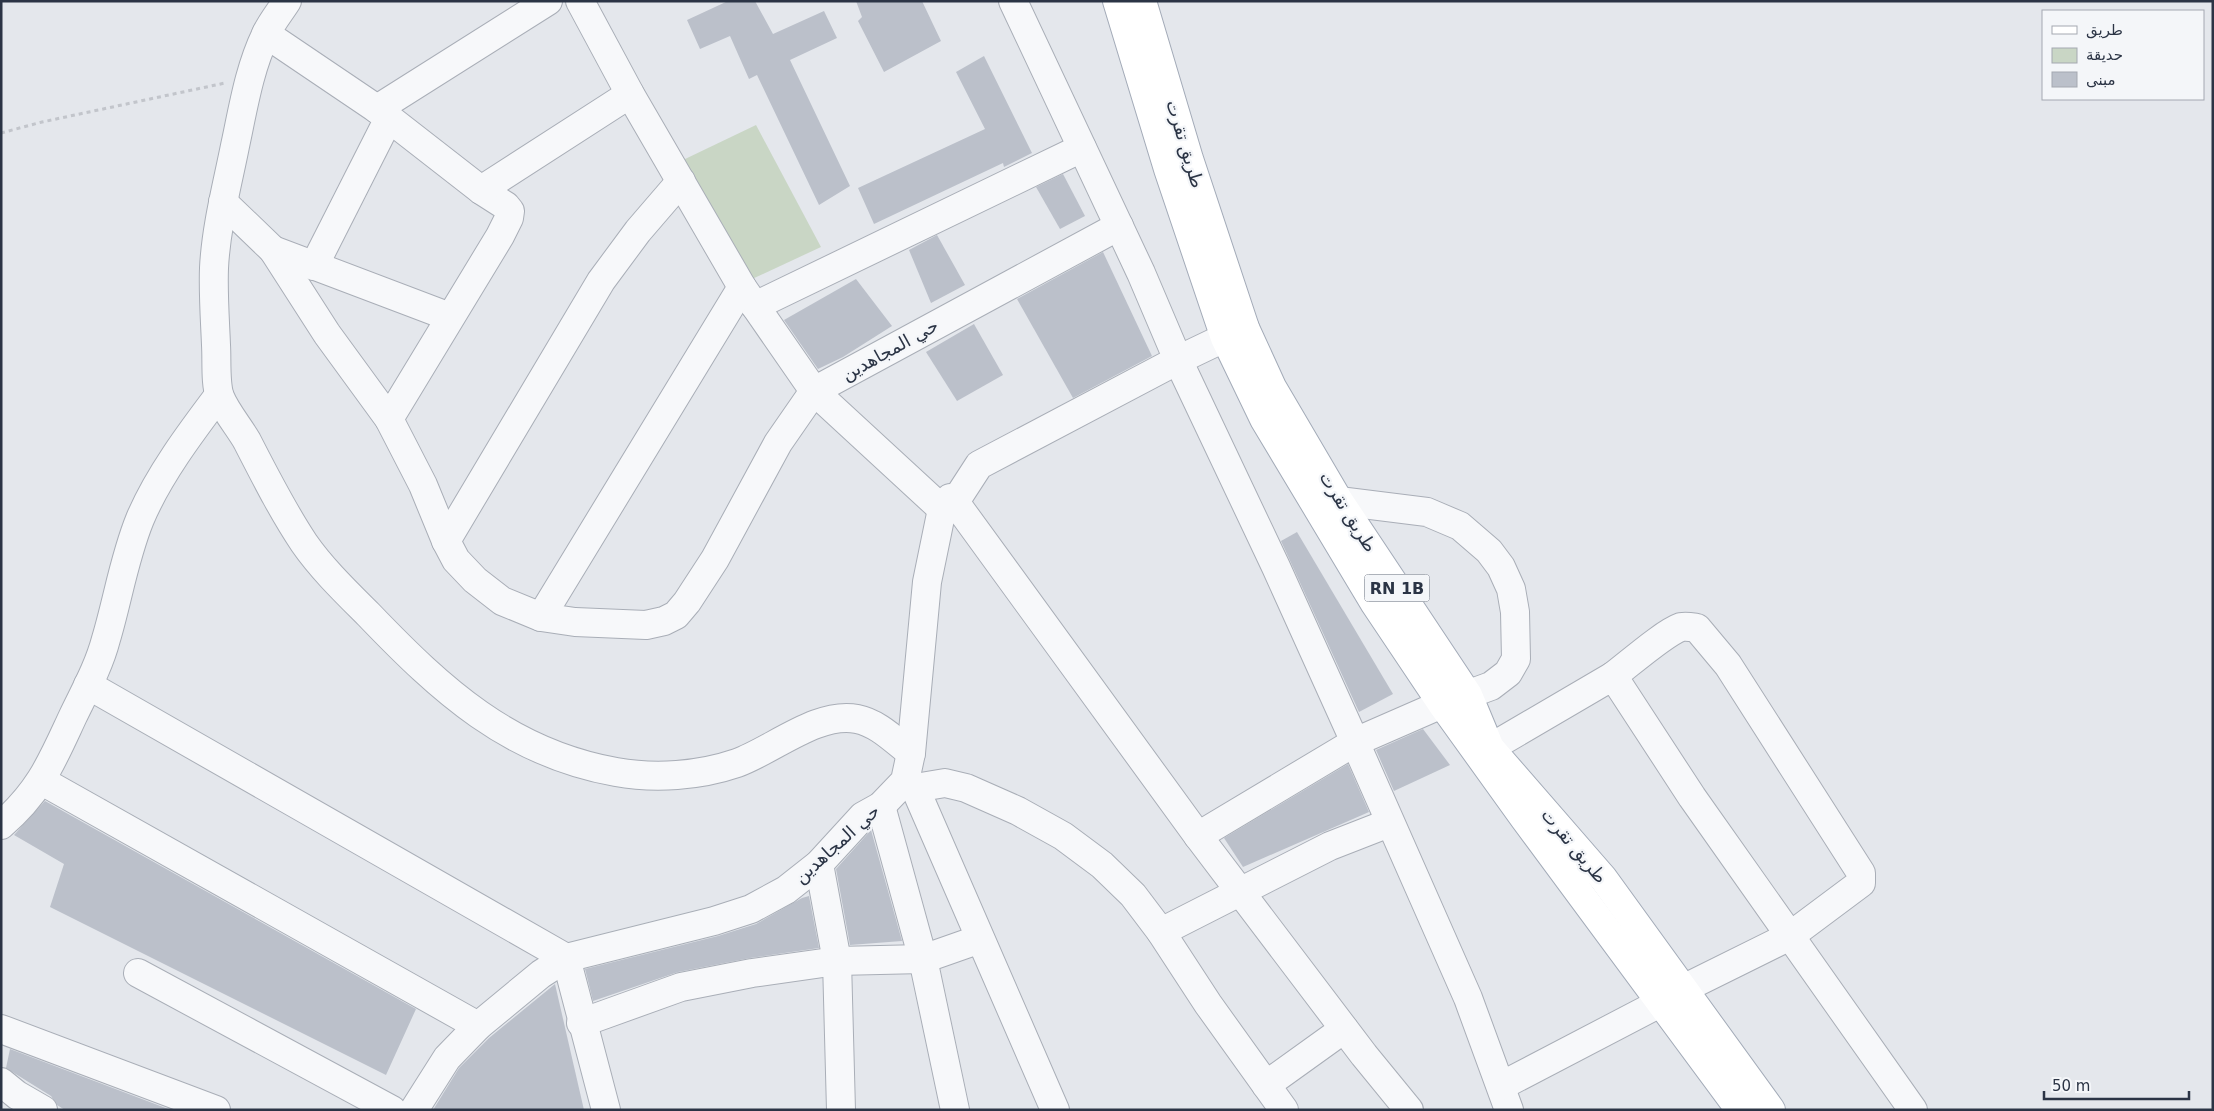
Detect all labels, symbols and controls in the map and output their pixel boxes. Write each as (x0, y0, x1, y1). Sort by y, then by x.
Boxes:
legend (2042, 10, 2204, 100)
text: طريق (2086, 21, 2123, 39)
text: حديقة (2086, 46, 2123, 64)
text: مبنى (2086, 71, 2116, 89)
street label: طريق تقرت (1161, 97, 1209, 191)
street label: حي المجاهدين (838, 314, 942, 386)
street label: طريق تقرت (1315, 468, 1381, 556)
road number: RN 1B (1364, 574, 1430, 602)
street label: حي المجاهدين (790, 800, 884, 888)
street label: طريق تقرت (1536, 804, 1612, 888)
scale bar (2044, 1068, 2189, 1100)
text: 50 m (2052, 1077, 2090, 1095)

